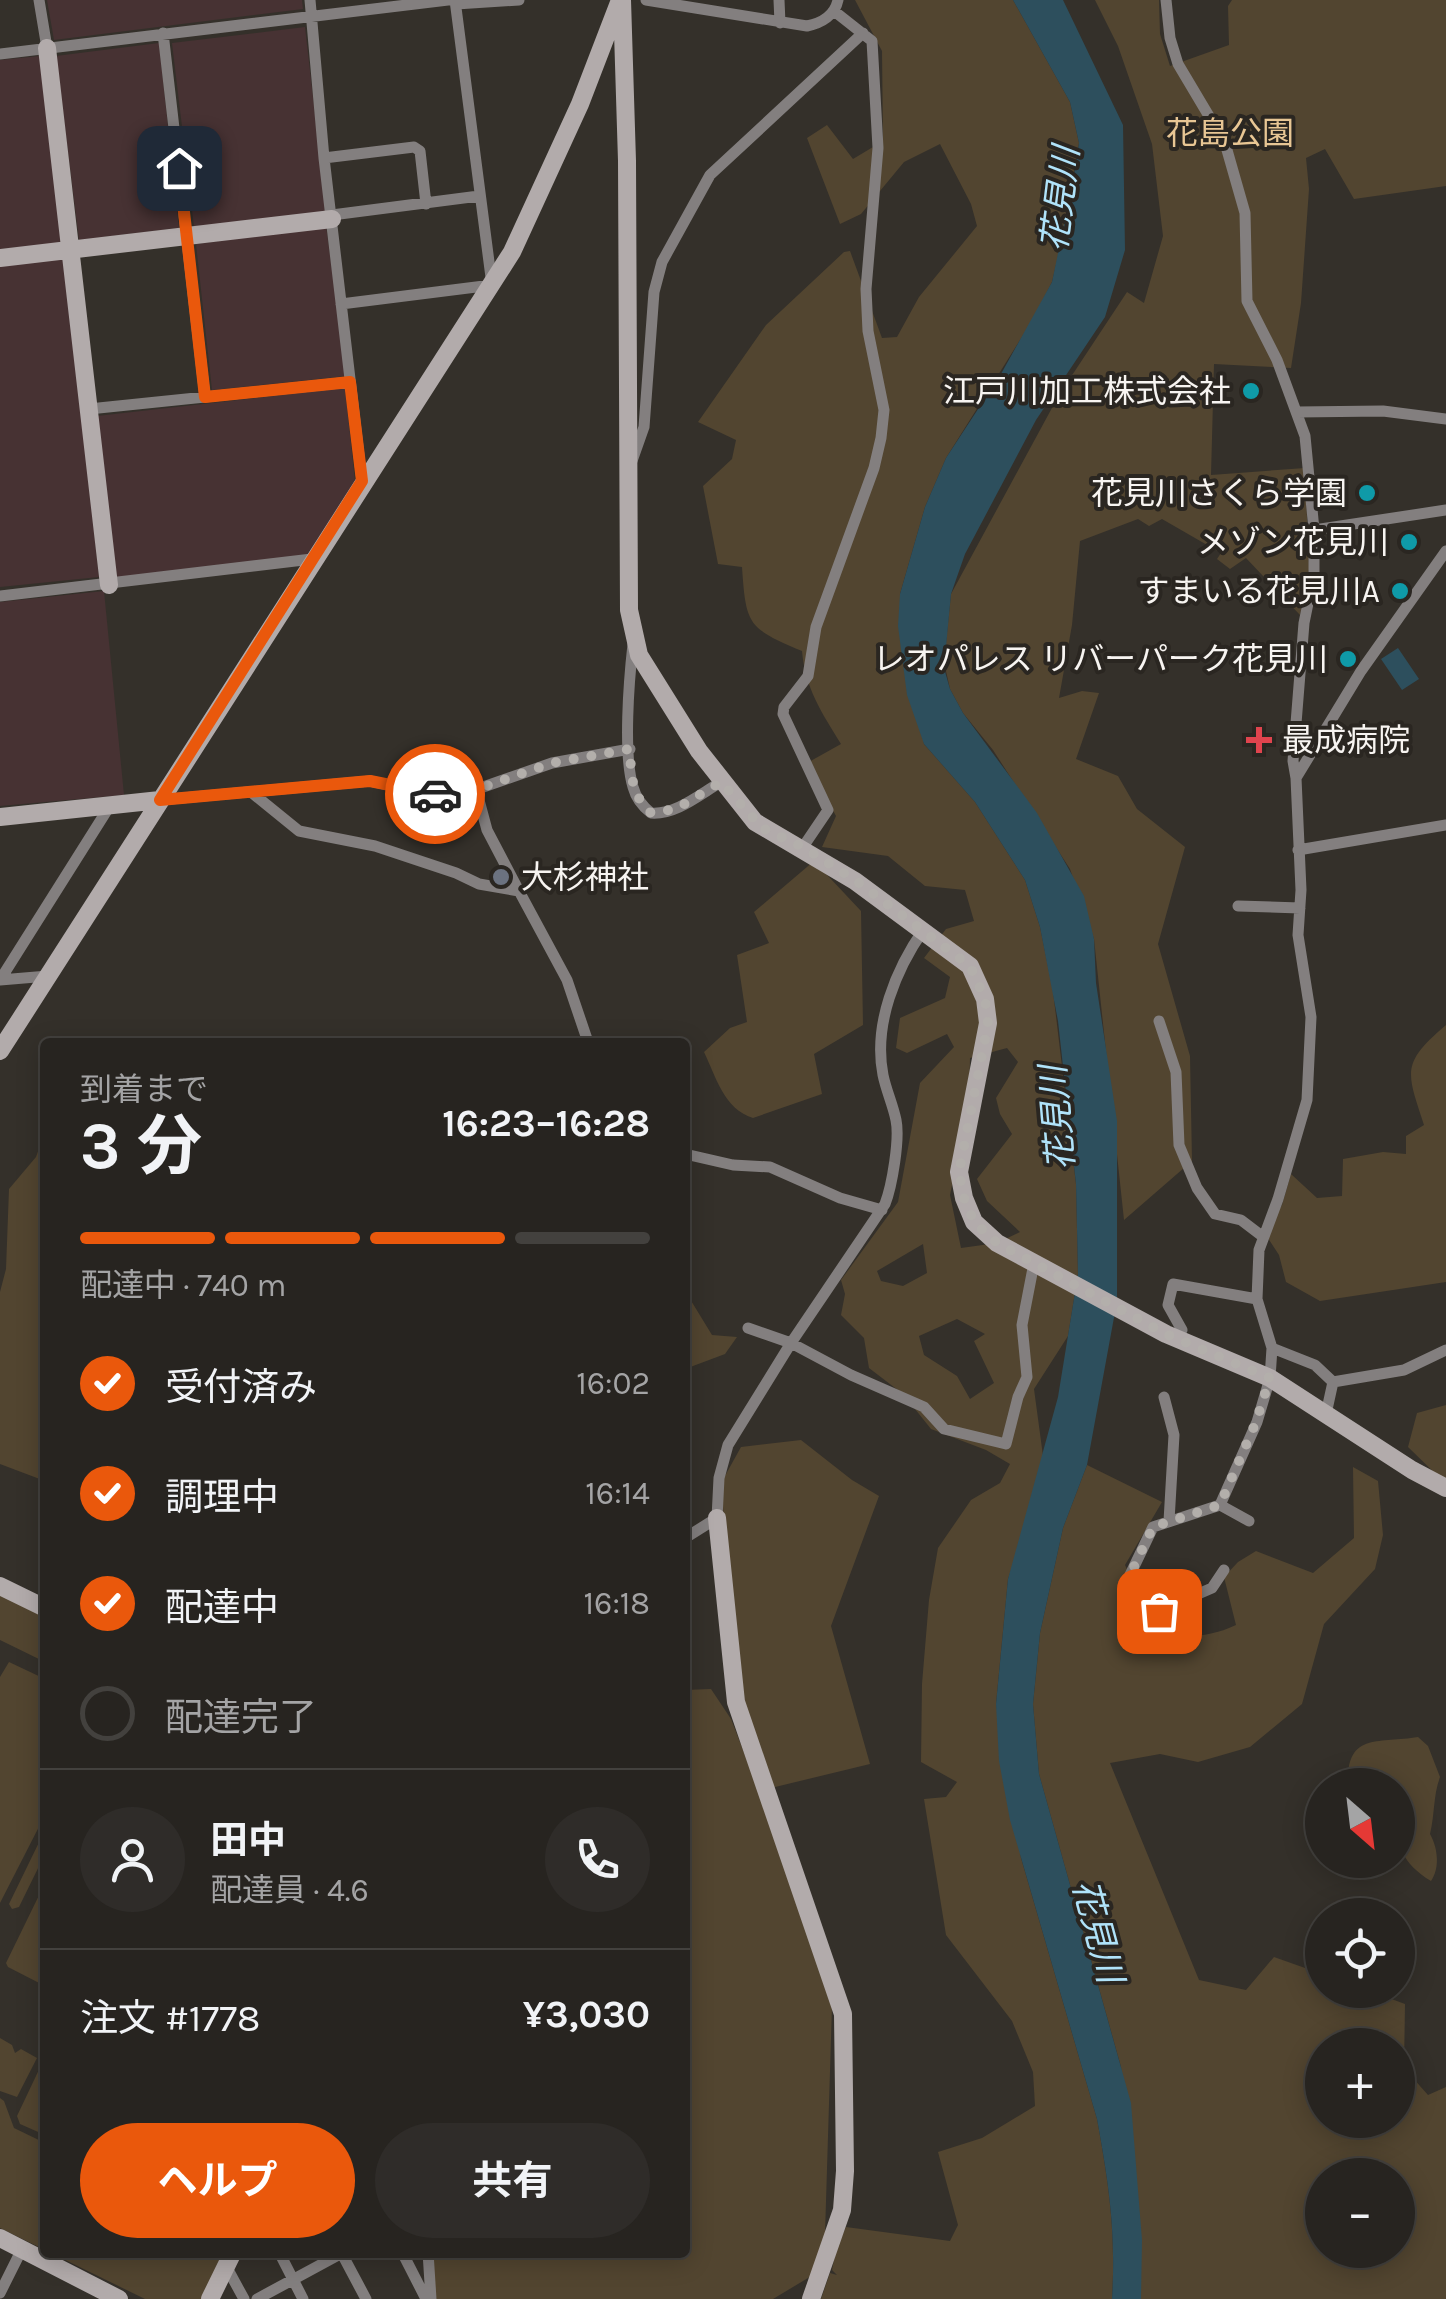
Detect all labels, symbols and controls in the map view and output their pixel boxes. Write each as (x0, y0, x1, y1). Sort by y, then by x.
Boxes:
park label: 花島公園 (1166, 115, 1294, 152)
pin (137, 126, 222, 211)
water label: 花見川 (1034, 140, 1088, 254)
icon: home (152, 141, 207, 196)
place label: 江戸川加工株式会社 (943, 373, 1231, 410)
marker: 江戸川加工株式会社 (1240, 380, 1262, 402)
place label: 花見川さくら学園 (1091, 475, 1347, 512)
marker: 花見川さくら学園 (1356, 482, 1378, 504)
place label: メゾン花見川 (1197, 524, 1389, 561)
marker: メゾン花見川 (1398, 531, 1420, 553)
place label: すまいる花見川A (1138, 573, 1380, 610)
marker: すまいる花見川A (1389, 580, 1411, 602)
place label: レオパレス リバーパーク花見川 (873, 641, 1328, 678)
marker: レオパレス リバーパーク花見川 (1337, 648, 1359, 670)
place label: 最成病院 (1282, 722, 1410, 759)
marker: 最成病院 (1246, 727, 1272, 753)
courier (385, 744, 485, 844)
icon: car (408, 767, 463, 822)
place label: 大杉神社 (521, 859, 649, 896)
marker: 大杉神社 (490, 866, 512, 888)
water label: 花見川 (1032, 1060, 1082, 1172)
text: 到着まで (80, 1071, 208, 1108)
text: 16:23–16:28 (442, 1101, 650, 1146)
text: 3 分 (80, 1108, 202, 1184)
text: 配達中 · 740 m (80, 1267, 286, 1304)
icon: check (80, 1356, 135, 1411)
text: 受付済み (165, 1365, 317, 1410)
text: 16:02 (576, 1365, 650, 1402)
icon: check (80, 1466, 135, 1521)
text: 調理中 (165, 1475, 279, 1520)
text: 16:14 (585, 1475, 650, 1512)
pin (1117, 1569, 1202, 1654)
icon: check (80, 1576, 135, 1631)
icon: bag (1132, 1584, 1187, 1639)
text: 配達中 (165, 1585, 279, 1630)
text: 16:18 (583, 1585, 650, 1622)
text: 配達完了 (165, 1695, 317, 1740)
north arrow (1305, 1768, 1415, 1878)
map controls (1305, 1768, 1415, 2268)
button: person (80, 1807, 185, 1912)
button: phone (545, 1807, 650, 1912)
text: 田中 (210, 1818, 286, 1863)
text: 配達員 · 4.6 (210, 1872, 369, 1909)
water label: 花見川 (1064, 1875, 1132, 1991)
button: locate (1305, 1898, 1415, 2008)
text: ¥3,030 (523, 1992, 650, 2037)
text: 注文 #1778 (80, 1996, 260, 2041)
button: + (1305, 2028, 1415, 2138)
button: ヘルプ (80, 2123, 355, 2238)
button: 共有 (375, 2123, 650, 2238)
button: − (1305, 2158, 1415, 2268)

